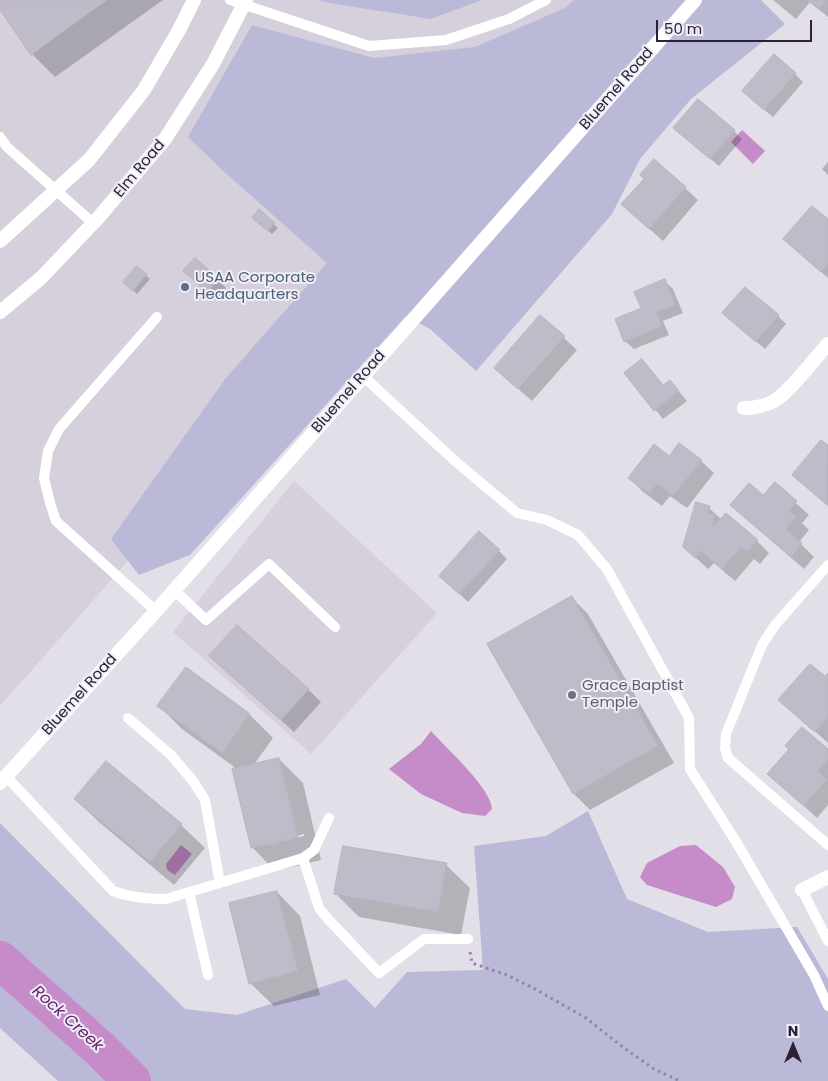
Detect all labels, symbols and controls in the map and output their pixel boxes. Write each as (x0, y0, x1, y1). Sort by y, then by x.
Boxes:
scale bar (658, 10, 814, 42)
text: 50 m (664, 18, 702, 39)
street label: Bluemel Road (576, 44, 658, 134)
street label: Elm Road (111, 136, 169, 202)
place label: USAA Corporate Headquarters (195, 269, 315, 304)
marker: USAA Corporate Headquarters (179, 281, 191, 293)
street label: Bluemel Road (308, 347, 390, 437)
street label: Bluemel Road (39, 651, 121, 739)
place label: Grace Baptist Temple (582, 677, 684, 712)
marker: Grace Baptist Temple (566, 689, 578, 701)
water label: Rock Creek (27, 982, 107, 1056)
north arrow (768, 1021, 818, 1071)
text: N (788, 1021, 798, 1041)

